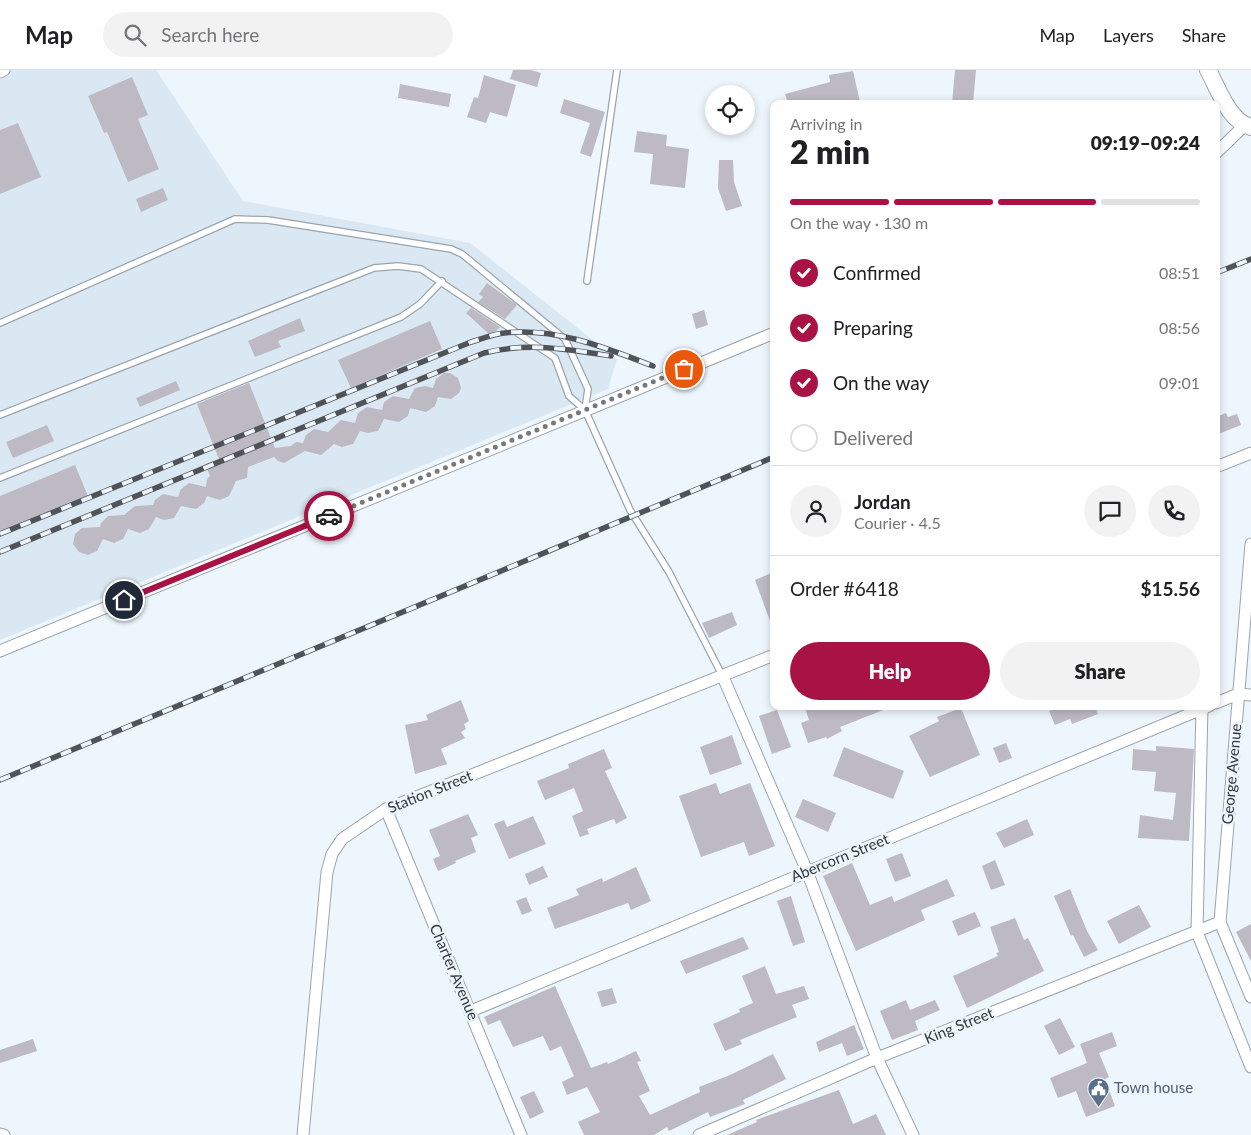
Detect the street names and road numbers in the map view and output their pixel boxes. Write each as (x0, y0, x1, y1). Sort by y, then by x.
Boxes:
street label: George Avenue (1218, 723, 1244, 825)
street label: Station Street (385, 766, 475, 816)
street label: Abercorn Street (788, 829, 892, 885)
street label: Charter Avenue (427, 921, 483, 1022)
street label: King Street (921, 1003, 996, 1047)

